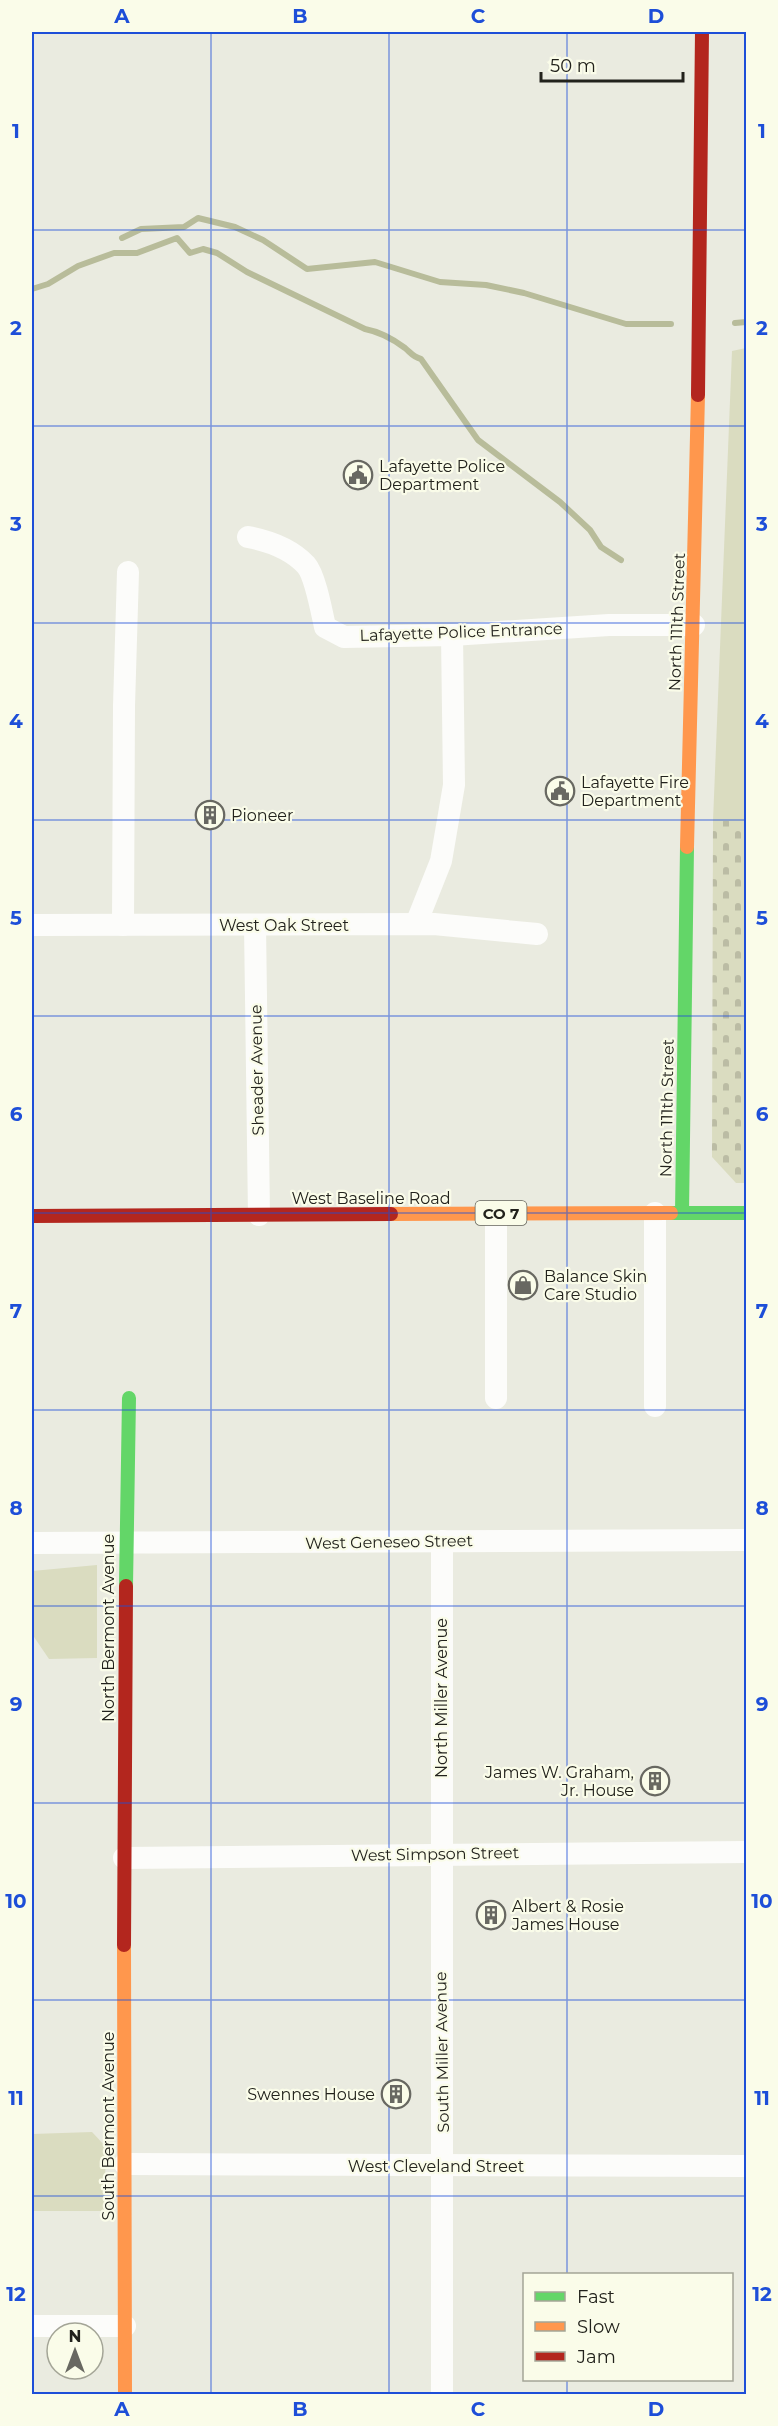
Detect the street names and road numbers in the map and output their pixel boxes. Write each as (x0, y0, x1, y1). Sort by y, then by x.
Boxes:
street label: North 111th Street (665, 552, 689, 691)
street label: Lafayette Police Entrance (359, 619, 563, 645)
street label: West Oak Street (219, 916, 350, 935)
street label: Sheader Avenue (246, 1004, 268, 1136)
street label: North 111th Street (656, 1038, 678, 1177)
street label: West Baseline Road (291, 1189, 451, 1208)
road number: CO 7 (476, 1201, 526, 1225)
street label: West Geneseo Street (305, 1531, 473, 1553)
street label: North Bermont Avenue (99, 1534, 118, 1722)
street label: North Miller Avenue (432, 1618, 451, 1778)
street label: West Simpson Street (351, 1843, 520, 1865)
street label: South Miller Avenue (431, 1971, 453, 2133)
street label: South Bermont Avenue (99, 2031, 118, 2221)
street label: West Cleveland Street (348, 2157, 525, 2176)

